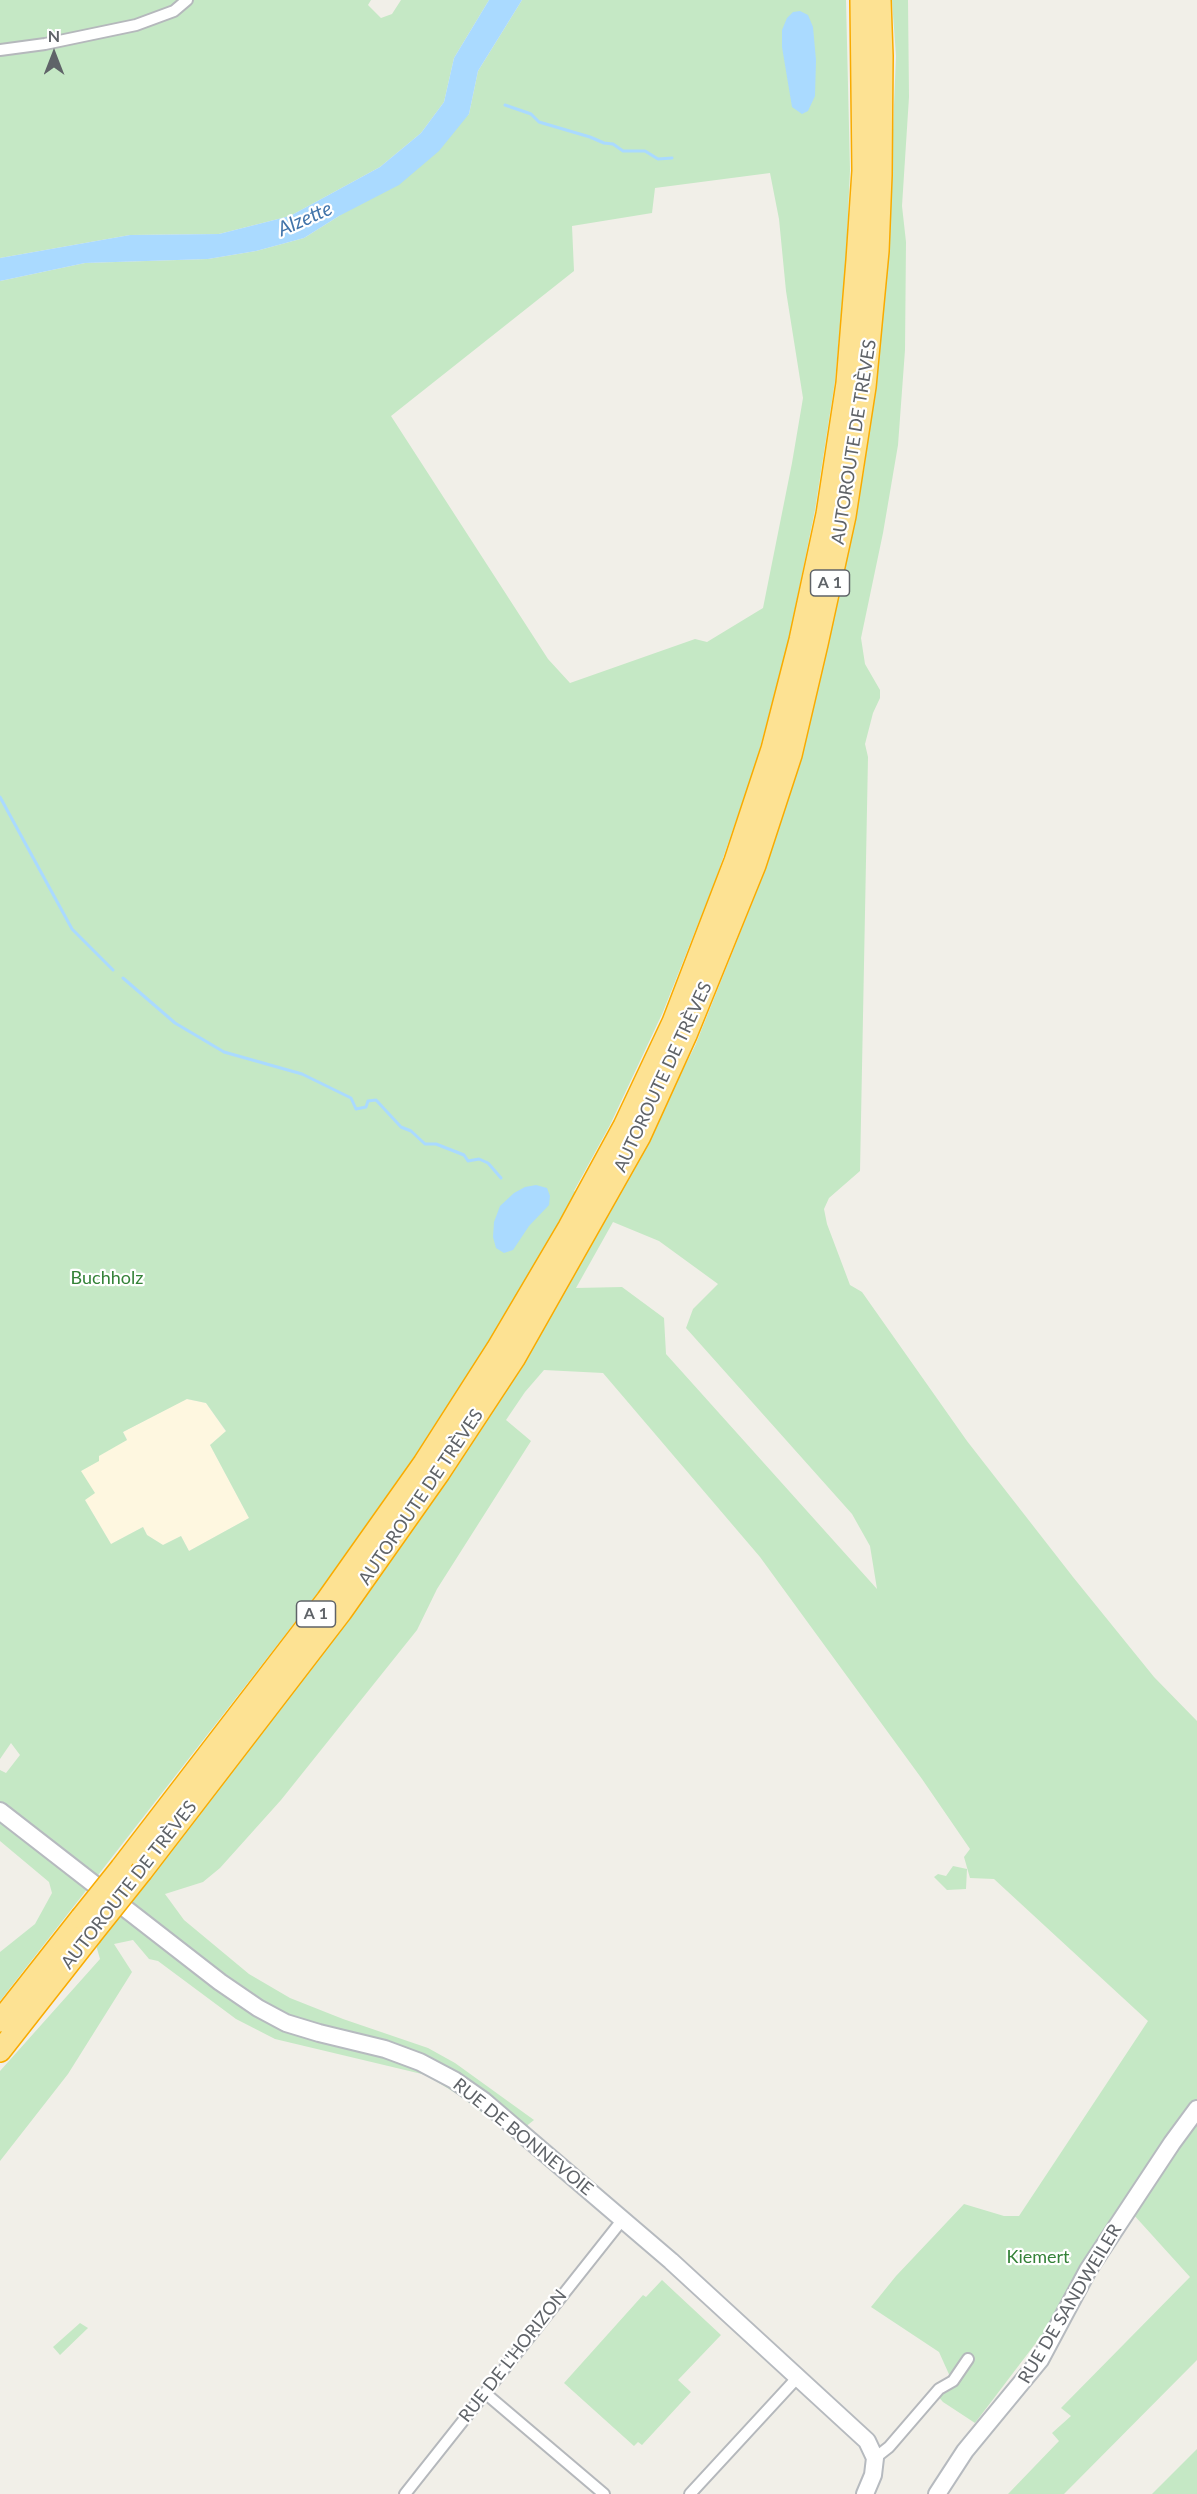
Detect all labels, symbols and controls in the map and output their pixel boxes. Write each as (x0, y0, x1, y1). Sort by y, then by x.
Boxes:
north arrow (24, 24, 84, 84)
text: N (48, 26, 60, 45)
water label: Alzette (274, 196, 336, 242)
street label: AUTOROUTE DE TRÈVES (827, 338, 881, 546)
road number: A 1 (810, 570, 850, 596)
street label: AUTOROUTE DE TRÈVES (609, 978, 717, 1176)
park label: Buchholz (71, 1267, 143, 1289)
street label: AUTOROUTE DE TRÈVES (354, 1405, 488, 1589)
road number: A 1 (296, 1601, 336, 1627)
street label: AUTOROUTE DE TRÈVES (57, 1797, 201, 1973)
street label: RUE DE BONNEVOIE (449, 2074, 597, 2200)
street label: RUE DE SANDWEILER (1014, 2220, 1126, 2388)
park label: Kiemert (1006, 2246, 1070, 2268)
street label: RUE DE L'HORIZON (454, 2285, 572, 2427)

